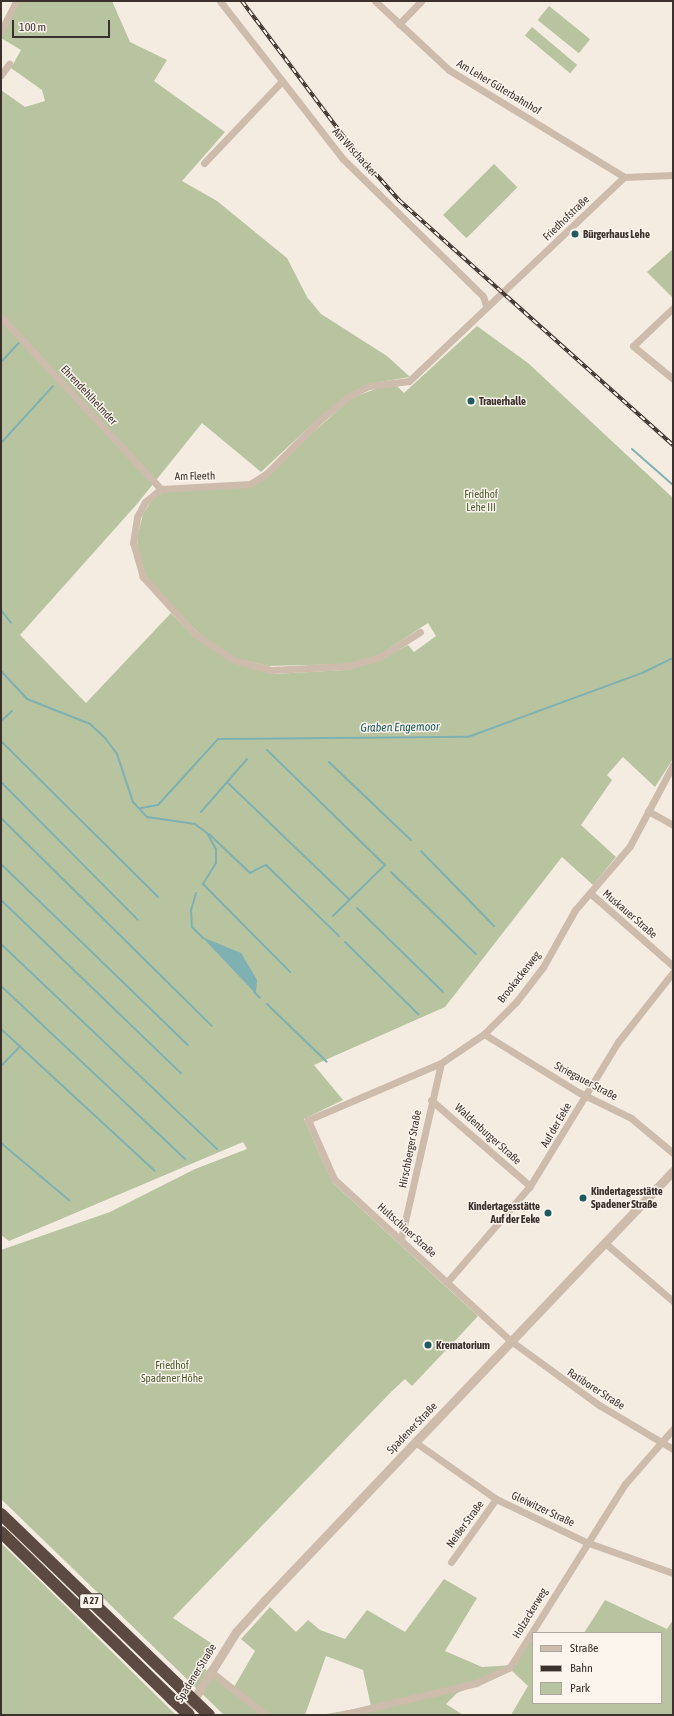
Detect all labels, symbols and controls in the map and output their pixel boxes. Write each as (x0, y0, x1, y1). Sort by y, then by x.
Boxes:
scale bar (14, 12, 112, 38)
text: 100 m (19, 20, 46, 34)
street label: Am Leher Güterbahnhof (454, 57, 544, 117)
street label: Am Wischacker (330, 125, 380, 179)
street label: Friedhofstraße (540, 193, 592, 243)
place label: Bürgerhaus Lehe (583, 227, 650, 241)
marker: Bürgerhaus Lehe (570, 229, 580, 239)
street label: Ehrendehlhelmder (58, 362, 120, 428)
place label: Trauerhalle (479, 394, 526, 408)
marker: Trauerhalle (466, 396, 476, 406)
street label: Am Fleeth (175, 469, 215, 483)
park label: Friedhof Lehe III (464, 488, 498, 514)
water label: Graben Engemoor (360, 720, 440, 736)
street label: Muskauer Straße (600, 887, 660, 941)
street label: Brookackerweg (495, 949, 543, 1005)
street label: Striegauer Straße (552, 1059, 620, 1103)
street label: Auf der Eeke (538, 1100, 574, 1150)
street label: Waldenburger Straße (452, 1101, 524, 1167)
street label: Hirschberger Straße (396, 1109, 424, 1189)
place label: Kindertagesstätte Spadener Straße (591, 1185, 663, 1211)
marker: Kindertagesstätte Spadener Straße (578, 1193, 588, 1203)
street label: Hultschiner Straße (375, 1200, 439, 1260)
place label: Kindertagesstätte Auf der Eeke (468, 1200, 540, 1226)
marker: Kindertagesstätte Auf der Eeke (543, 1208, 553, 1218)
place label: Krematorium (436, 1338, 490, 1352)
marker: Krematorium (423, 1340, 433, 1350)
park label: Friedhof Spadener Höhe (141, 1359, 203, 1385)
street label: Ratiborer Straße (565, 1366, 627, 1412)
street label: Spadener Straße (384, 1400, 440, 1456)
street label: Gleiwitzer Straße (509, 1489, 577, 1529)
street label: Neißer Straße (443, 1498, 487, 1550)
street label: Holzackerweg (510, 1585, 550, 1641)
road number: A 27 (79, 1593, 103, 1609)
legend (532, 1632, 662, 1704)
street label: Spadener Straße (173, 1641, 219, 1705)
text: Straße (570, 1641, 598, 1655)
text: Bahn (570, 1661, 593, 1675)
text: Park (570, 1681, 590, 1695)

